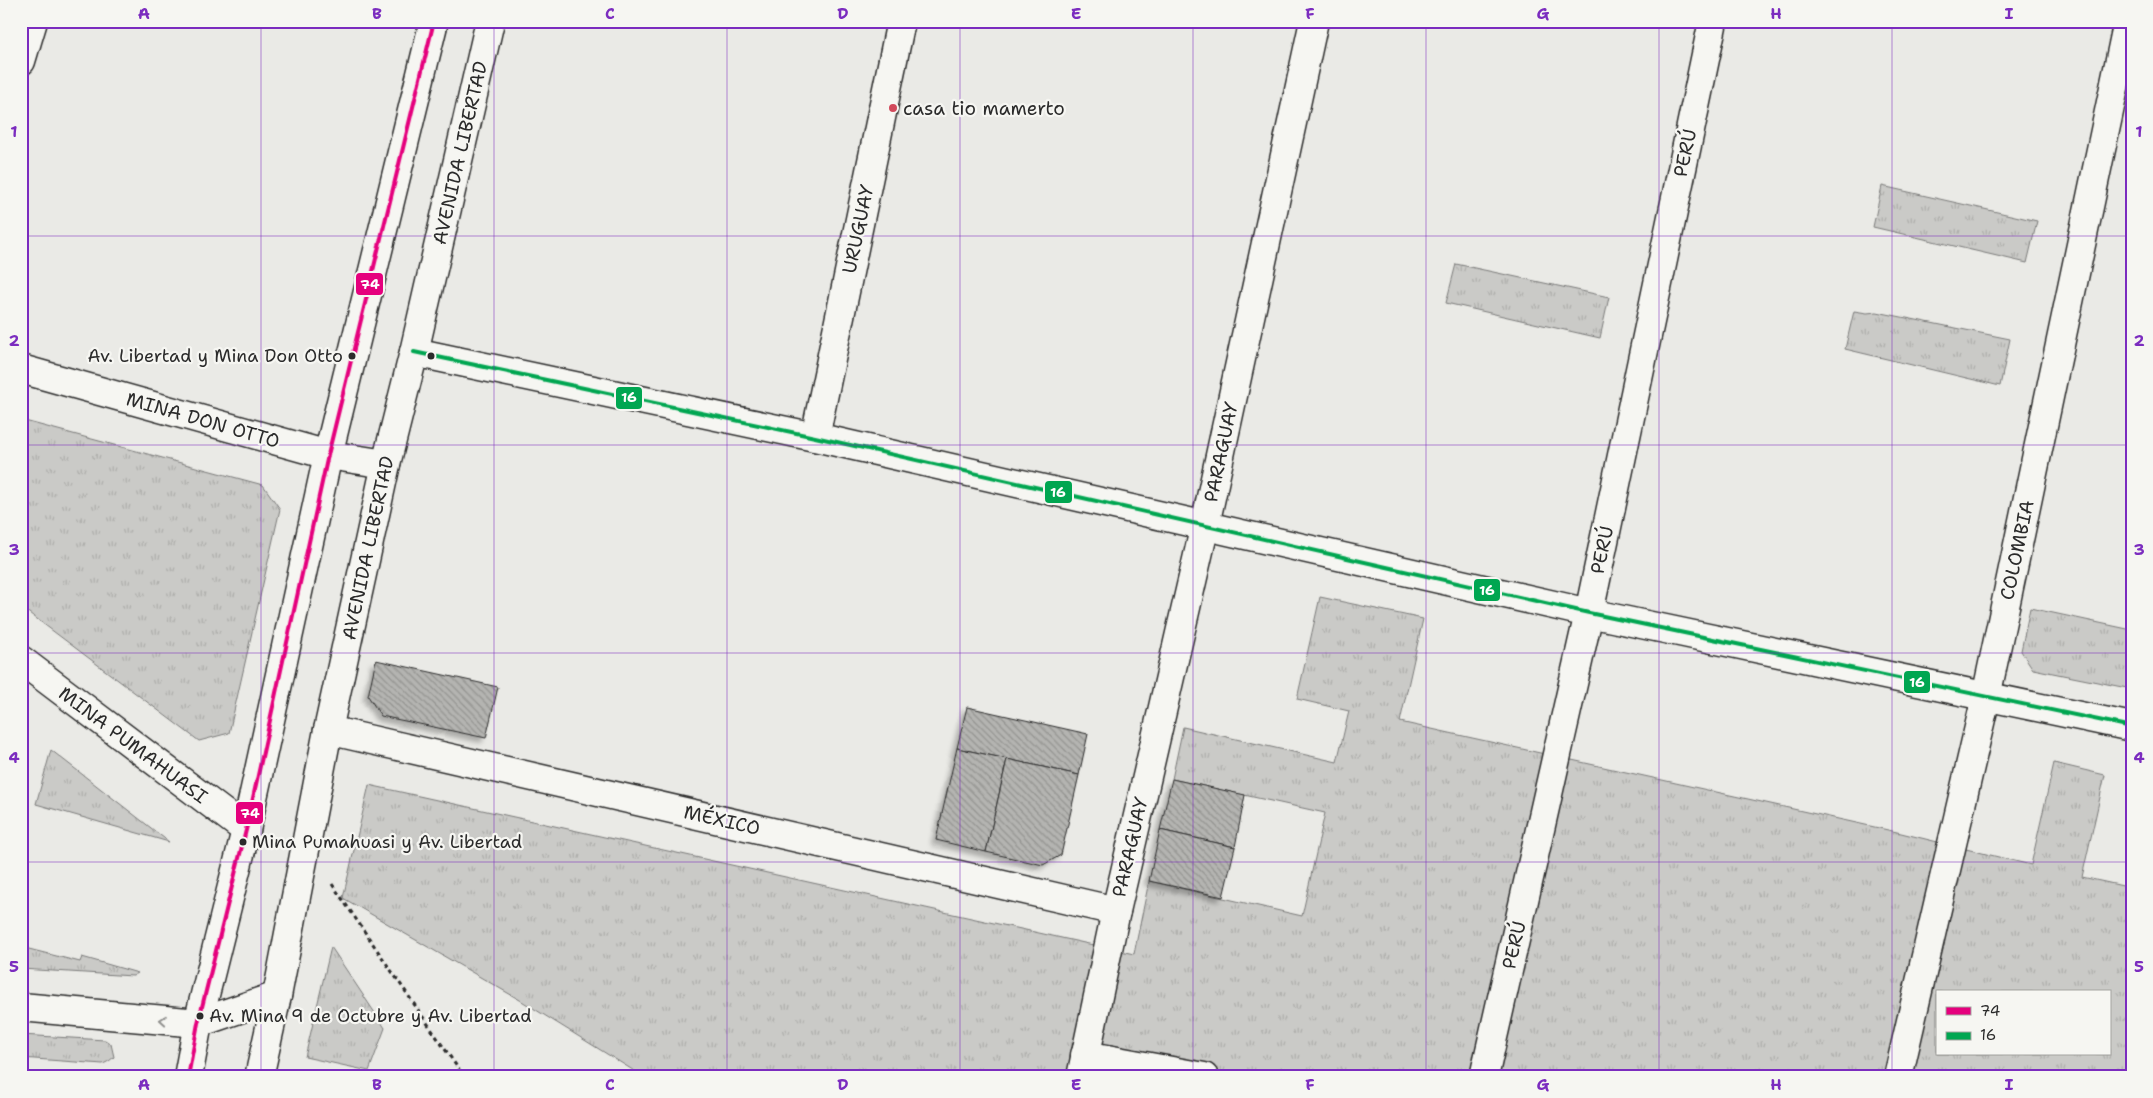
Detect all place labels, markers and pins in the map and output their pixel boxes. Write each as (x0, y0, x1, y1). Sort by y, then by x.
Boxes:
place label: casa tio mamerto (903, 96, 1065, 121)
marker: casa tio mamerto (887, 102, 899, 114)
place label: Av. Libertad y Mina Don Otto (87, 344, 343, 368)
marker: Av. Libertad y Mina Don Otto (347, 351, 357, 361)
unlabelled marker (426, 351, 436, 361)
place label: Mina Pumahuasi y Av. Libertad (252, 830, 522, 854)
marker: Mina Pumahuasi y Av. Libertad (238, 837, 248, 847)
place label: Av. Mina 9 de Octubre y Av. Libertad (209, 1004, 532, 1028)
marker: Av. Mina 9 de Octubre y Av. Libertad (195, 1011, 205, 1021)

